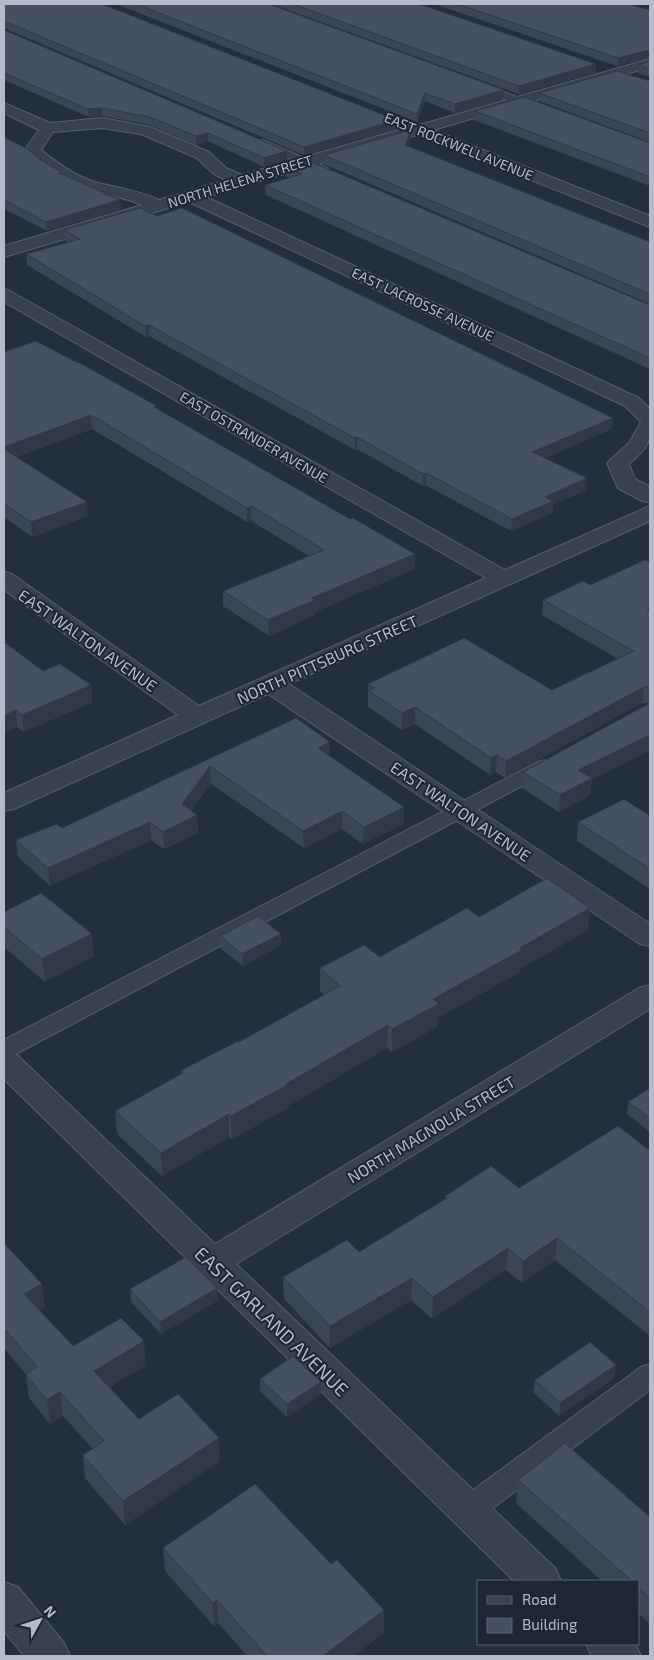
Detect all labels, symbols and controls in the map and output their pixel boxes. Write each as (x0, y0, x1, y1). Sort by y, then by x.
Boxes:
street label: EAST ROCKWELL AVENUE (382, 108, 536, 184)
street label: NORTH HELENA STREET (166, 151, 314, 211)
street label: EAST LACROSSE AVENUE (349, 264, 497, 345)
street label: EAST OSTRANDER AVENUE (177, 388, 331, 486)
street label: EAST WALTON AVENUE (15, 585, 161, 695)
street label: NORTH PITTSBURG STREET (234, 610, 420, 708)
street label: EAST WALTON AVENUE (387, 757, 535, 865)
street label: NORTH MAGNOLIA STREET (344, 1071, 518, 1187)
street label: EAST GARLAND AVENUE (190, 1242, 354, 1400)
legend (477, 1580, 639, 1645)
text: Road (522, 1590, 557, 1608)
north arrow (15, 1595, 65, 1645)
text: N (41, 1602, 60, 1621)
text: Building (522, 1615, 578, 1633)

